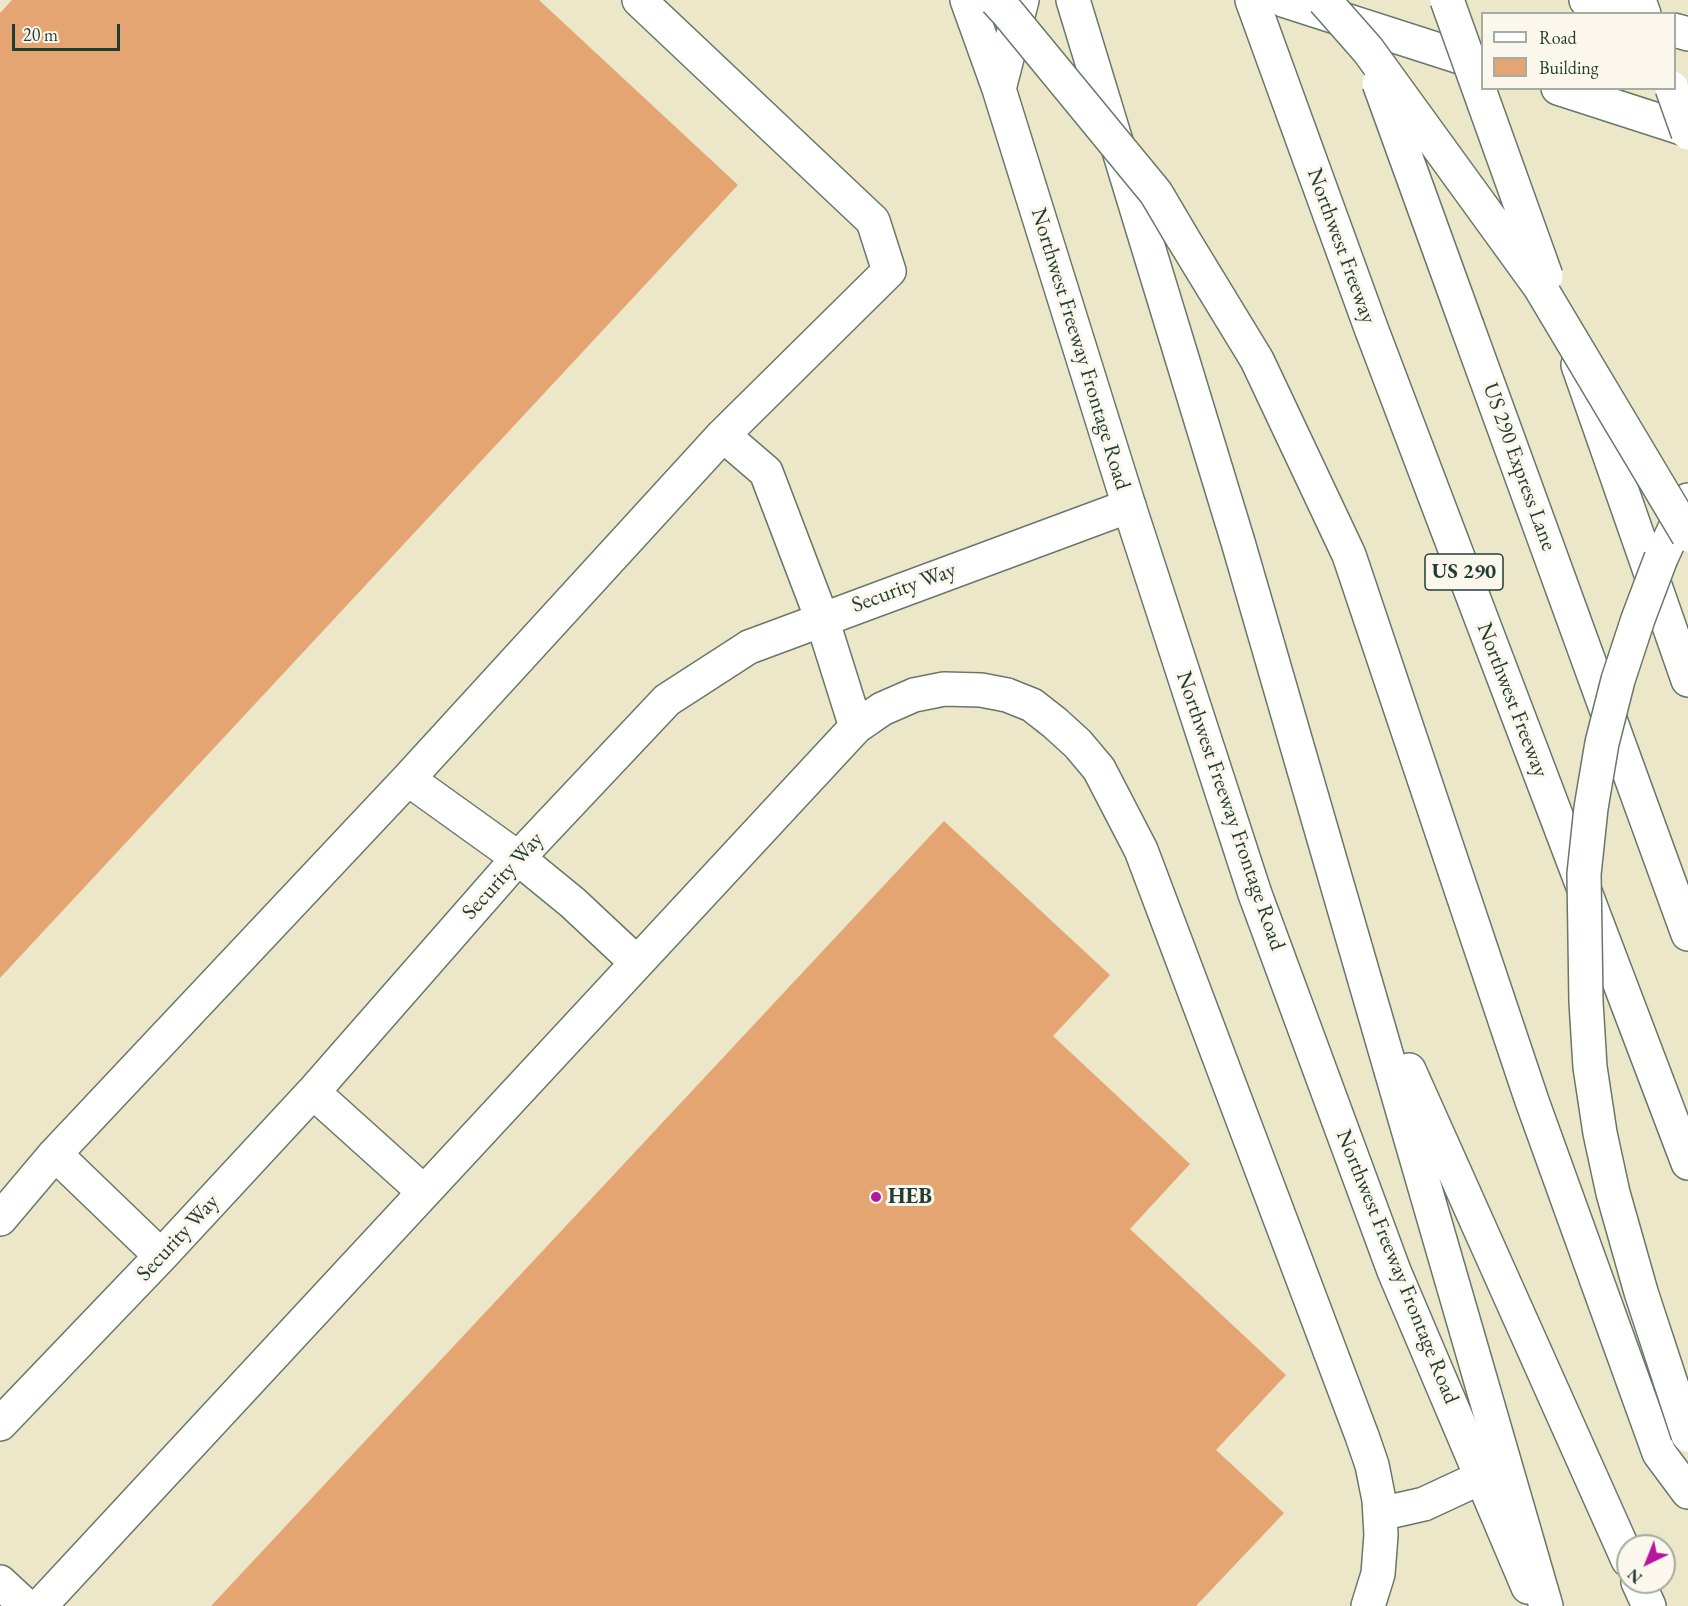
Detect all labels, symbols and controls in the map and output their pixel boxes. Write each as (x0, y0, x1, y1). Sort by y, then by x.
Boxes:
scale bar (15, 12, 123, 50)
legend (1481, 12, 1676, 90)
text: 20 m (23, 23, 58, 46)
text: Road (1539, 26, 1577, 49)
text: Building (1539, 56, 1599, 79)
street label: Northwest Freeway (1301, 165, 1381, 327)
street label: Northwest Freeway Frontage Road (1025, 205, 1135, 493)
street label: US 290 Express Lane (1476, 380, 1562, 554)
road number: US 290 (1425, 554, 1503, 590)
street label: Security Way (848, 557, 960, 619)
street label: Northwest Freeway (1470, 619, 1554, 781)
street label: Northwest Freeway Frontage Road (1170, 668, 1290, 954)
street label: Security Way (457, 827, 549, 925)
street label: Northwest Freeway Frontage Road (1330, 1126, 1464, 1408)
place label: HEB (888, 1184, 932, 1210)
street label: Security Way (131, 1189, 225, 1287)
marker: HEB (869, 1190, 883, 1204)
north arrow (1616, 1534, 1676, 1594)
text: N (1623, 1564, 1647, 1588)

